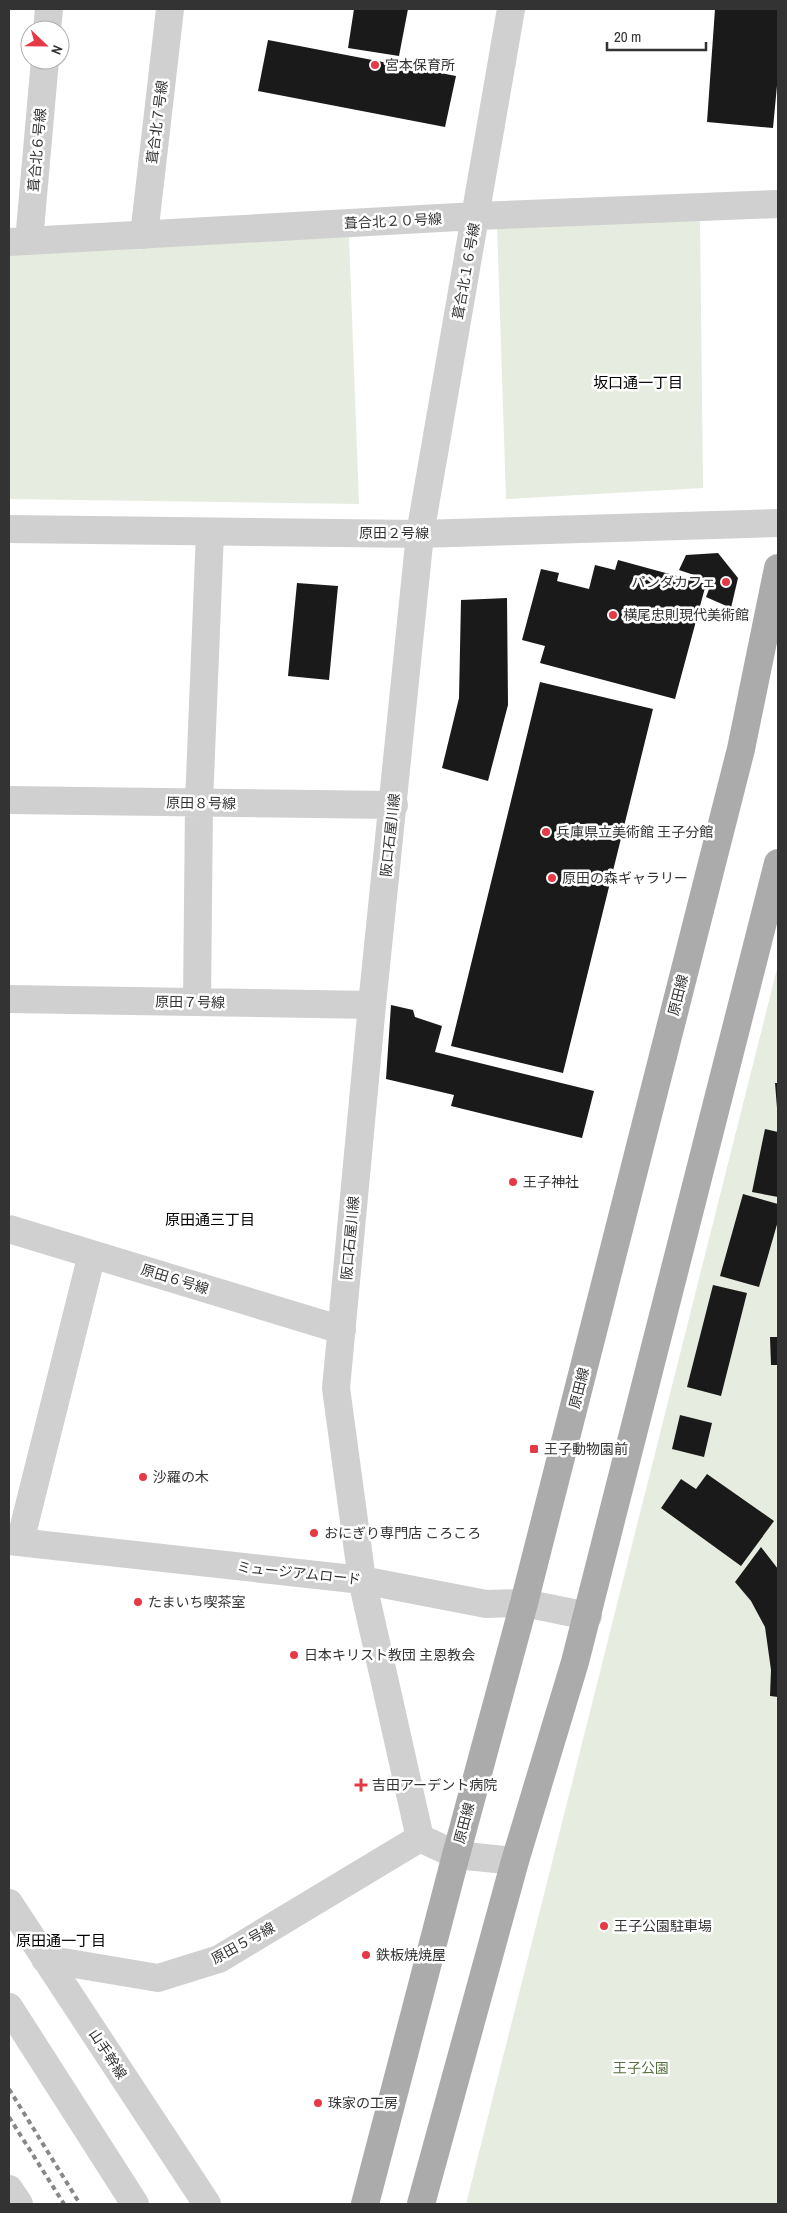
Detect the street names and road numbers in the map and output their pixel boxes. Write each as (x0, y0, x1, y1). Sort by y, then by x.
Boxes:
street label: 葺合北７号線 (143, 79, 171, 165)
street label: 葺合北６号線 (24, 107, 50, 193)
street label: 葺合北２０号線 (344, 209, 442, 233)
street label: 葺合北１６号線 (449, 221, 483, 321)
street label: 原田２号線 (359, 524, 429, 542)
street label: 阪口石屋川線 (377, 792, 403, 878)
street label: 原田８号線 (166, 793, 236, 813)
street label: 原田線 (664, 972, 692, 1018)
street label: 原田７号線 (155, 992, 225, 1012)
street label: 阪口石屋川線 (337, 1195, 363, 1281)
street label: 原田６号線 (139, 1260, 211, 1298)
street label: 原田線 (565, 1365, 593, 1411)
street label: ミュージアムロード (236, 1558, 362, 1588)
street label: 原田線 (450, 1800, 478, 1846)
street label: 原田５号線 (208, 1918, 278, 1968)
street label: 山手幹線 (85, 2026, 131, 2082)

